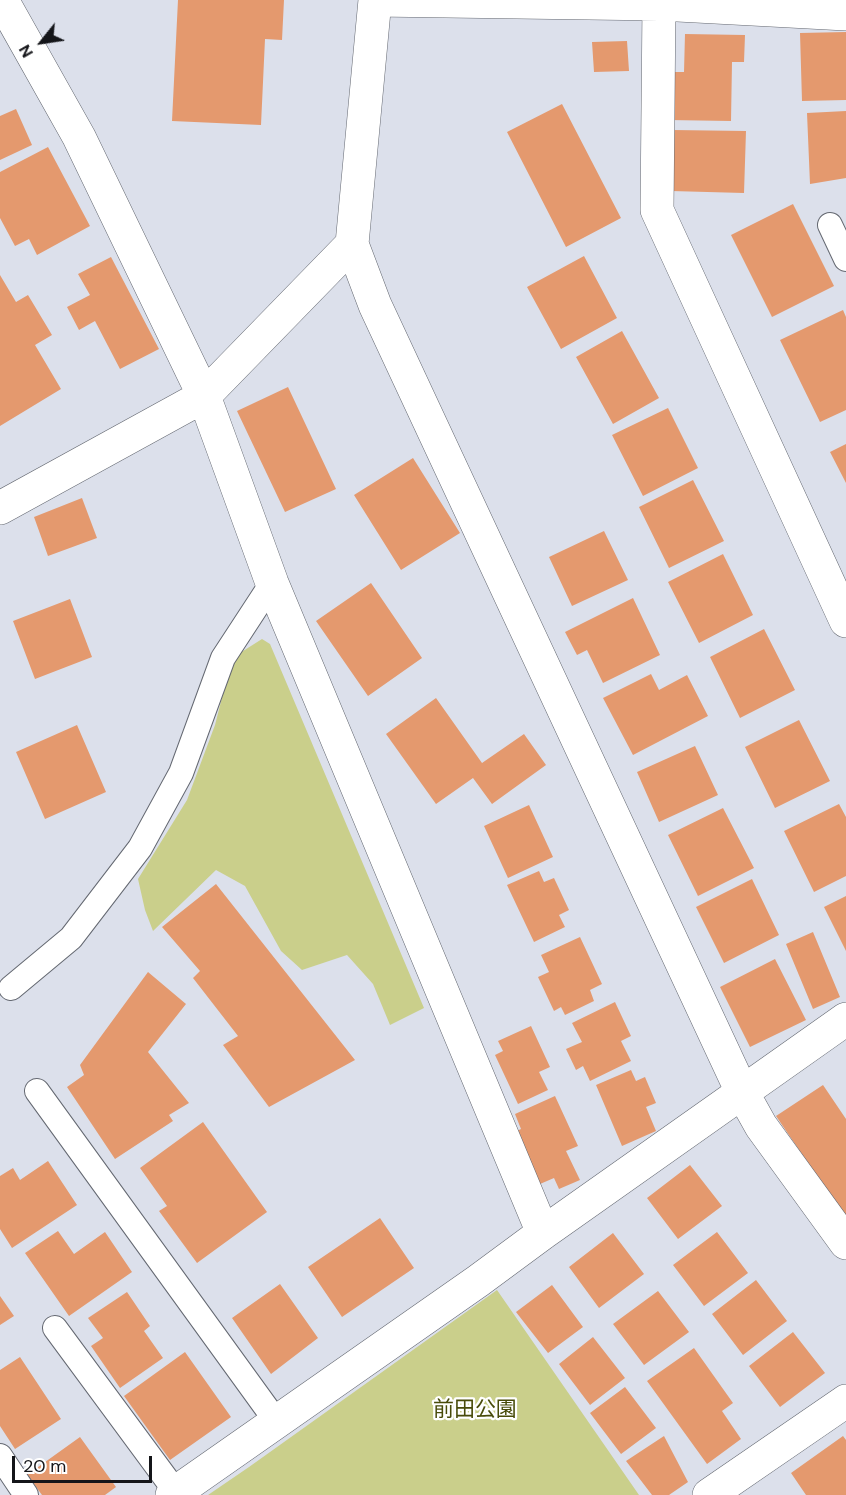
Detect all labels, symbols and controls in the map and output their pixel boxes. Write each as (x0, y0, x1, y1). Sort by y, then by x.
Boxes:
north arrow (12, 12, 72, 72)
text: N (14, 41, 38, 62)
park label: 前田公園 (433, 1397, 517, 1423)
scale bar (15, 1444, 154, 1482)
text: 20 m (23, 1454, 66, 1478)

